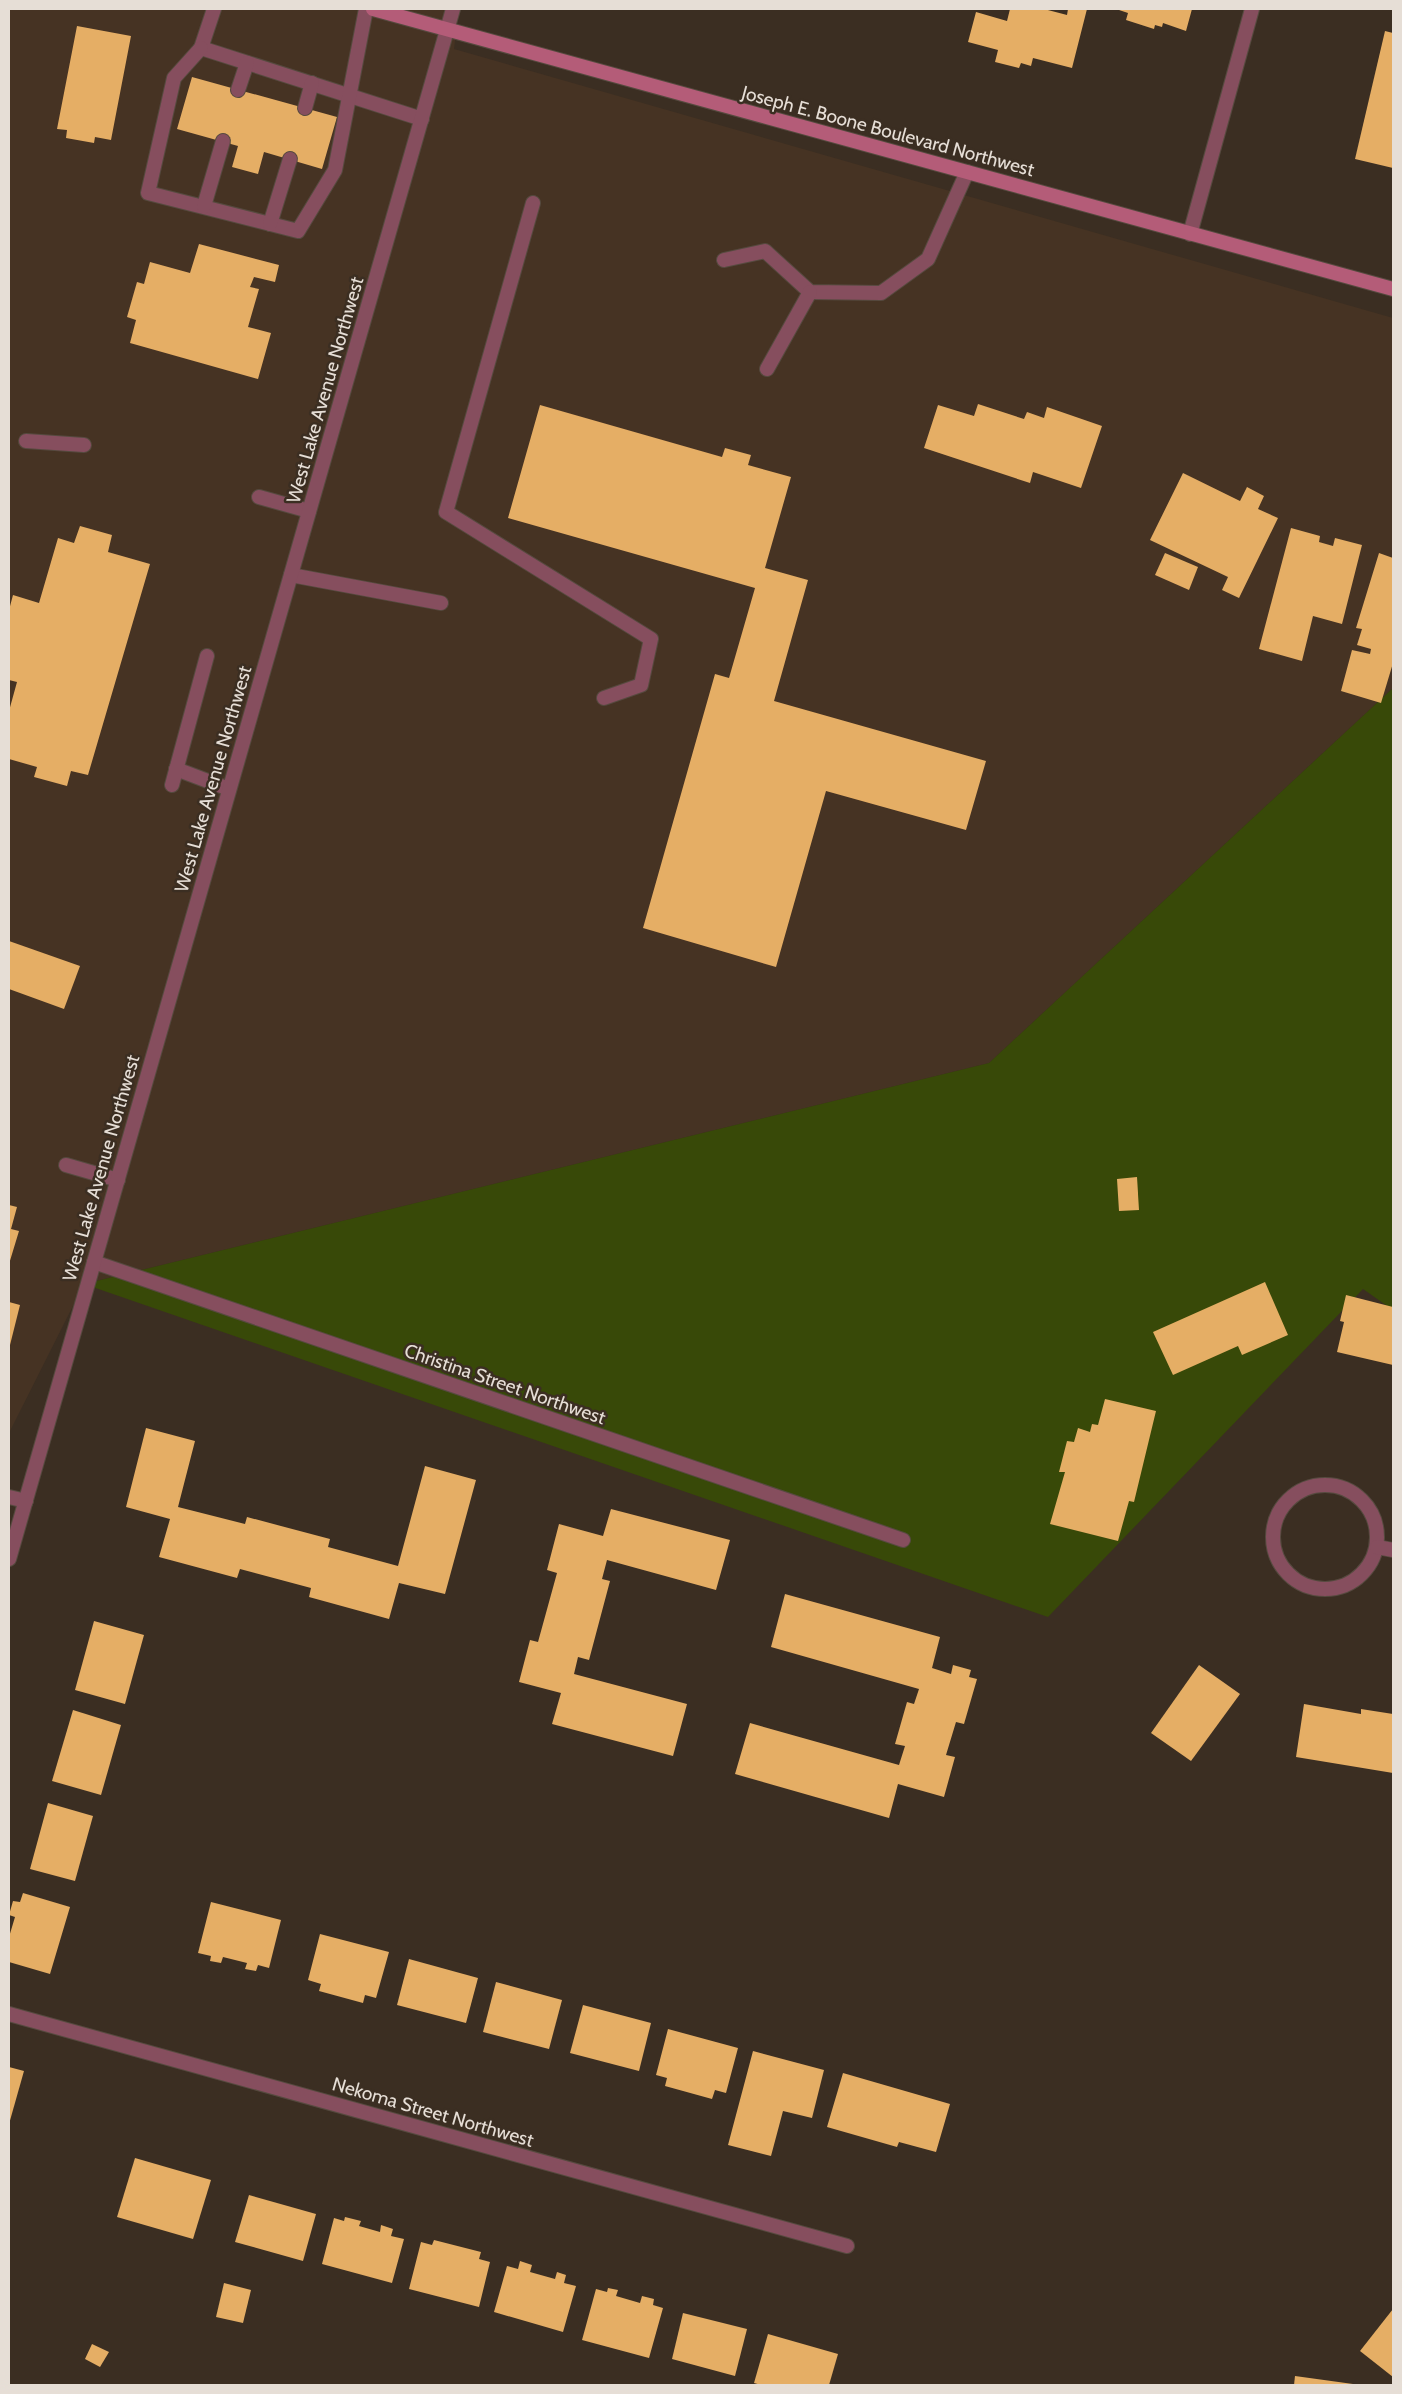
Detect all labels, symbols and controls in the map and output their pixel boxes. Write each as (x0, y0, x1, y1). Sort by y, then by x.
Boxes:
street label: Joseph E. Boone Boulevard Northwest (738, 81, 1037, 181)
street label: West Lake Avenue Northwest (282, 274, 369, 506)
street label: West Lake Avenue Northwest (170, 663, 257, 895)
street label: West Lake Avenue Northwest (58, 1052, 145, 1284)
street label: Christina Street Northwest (401, 1339, 609, 1429)
street label: Nekoma Street Northwest (330, 2072, 537, 2152)

